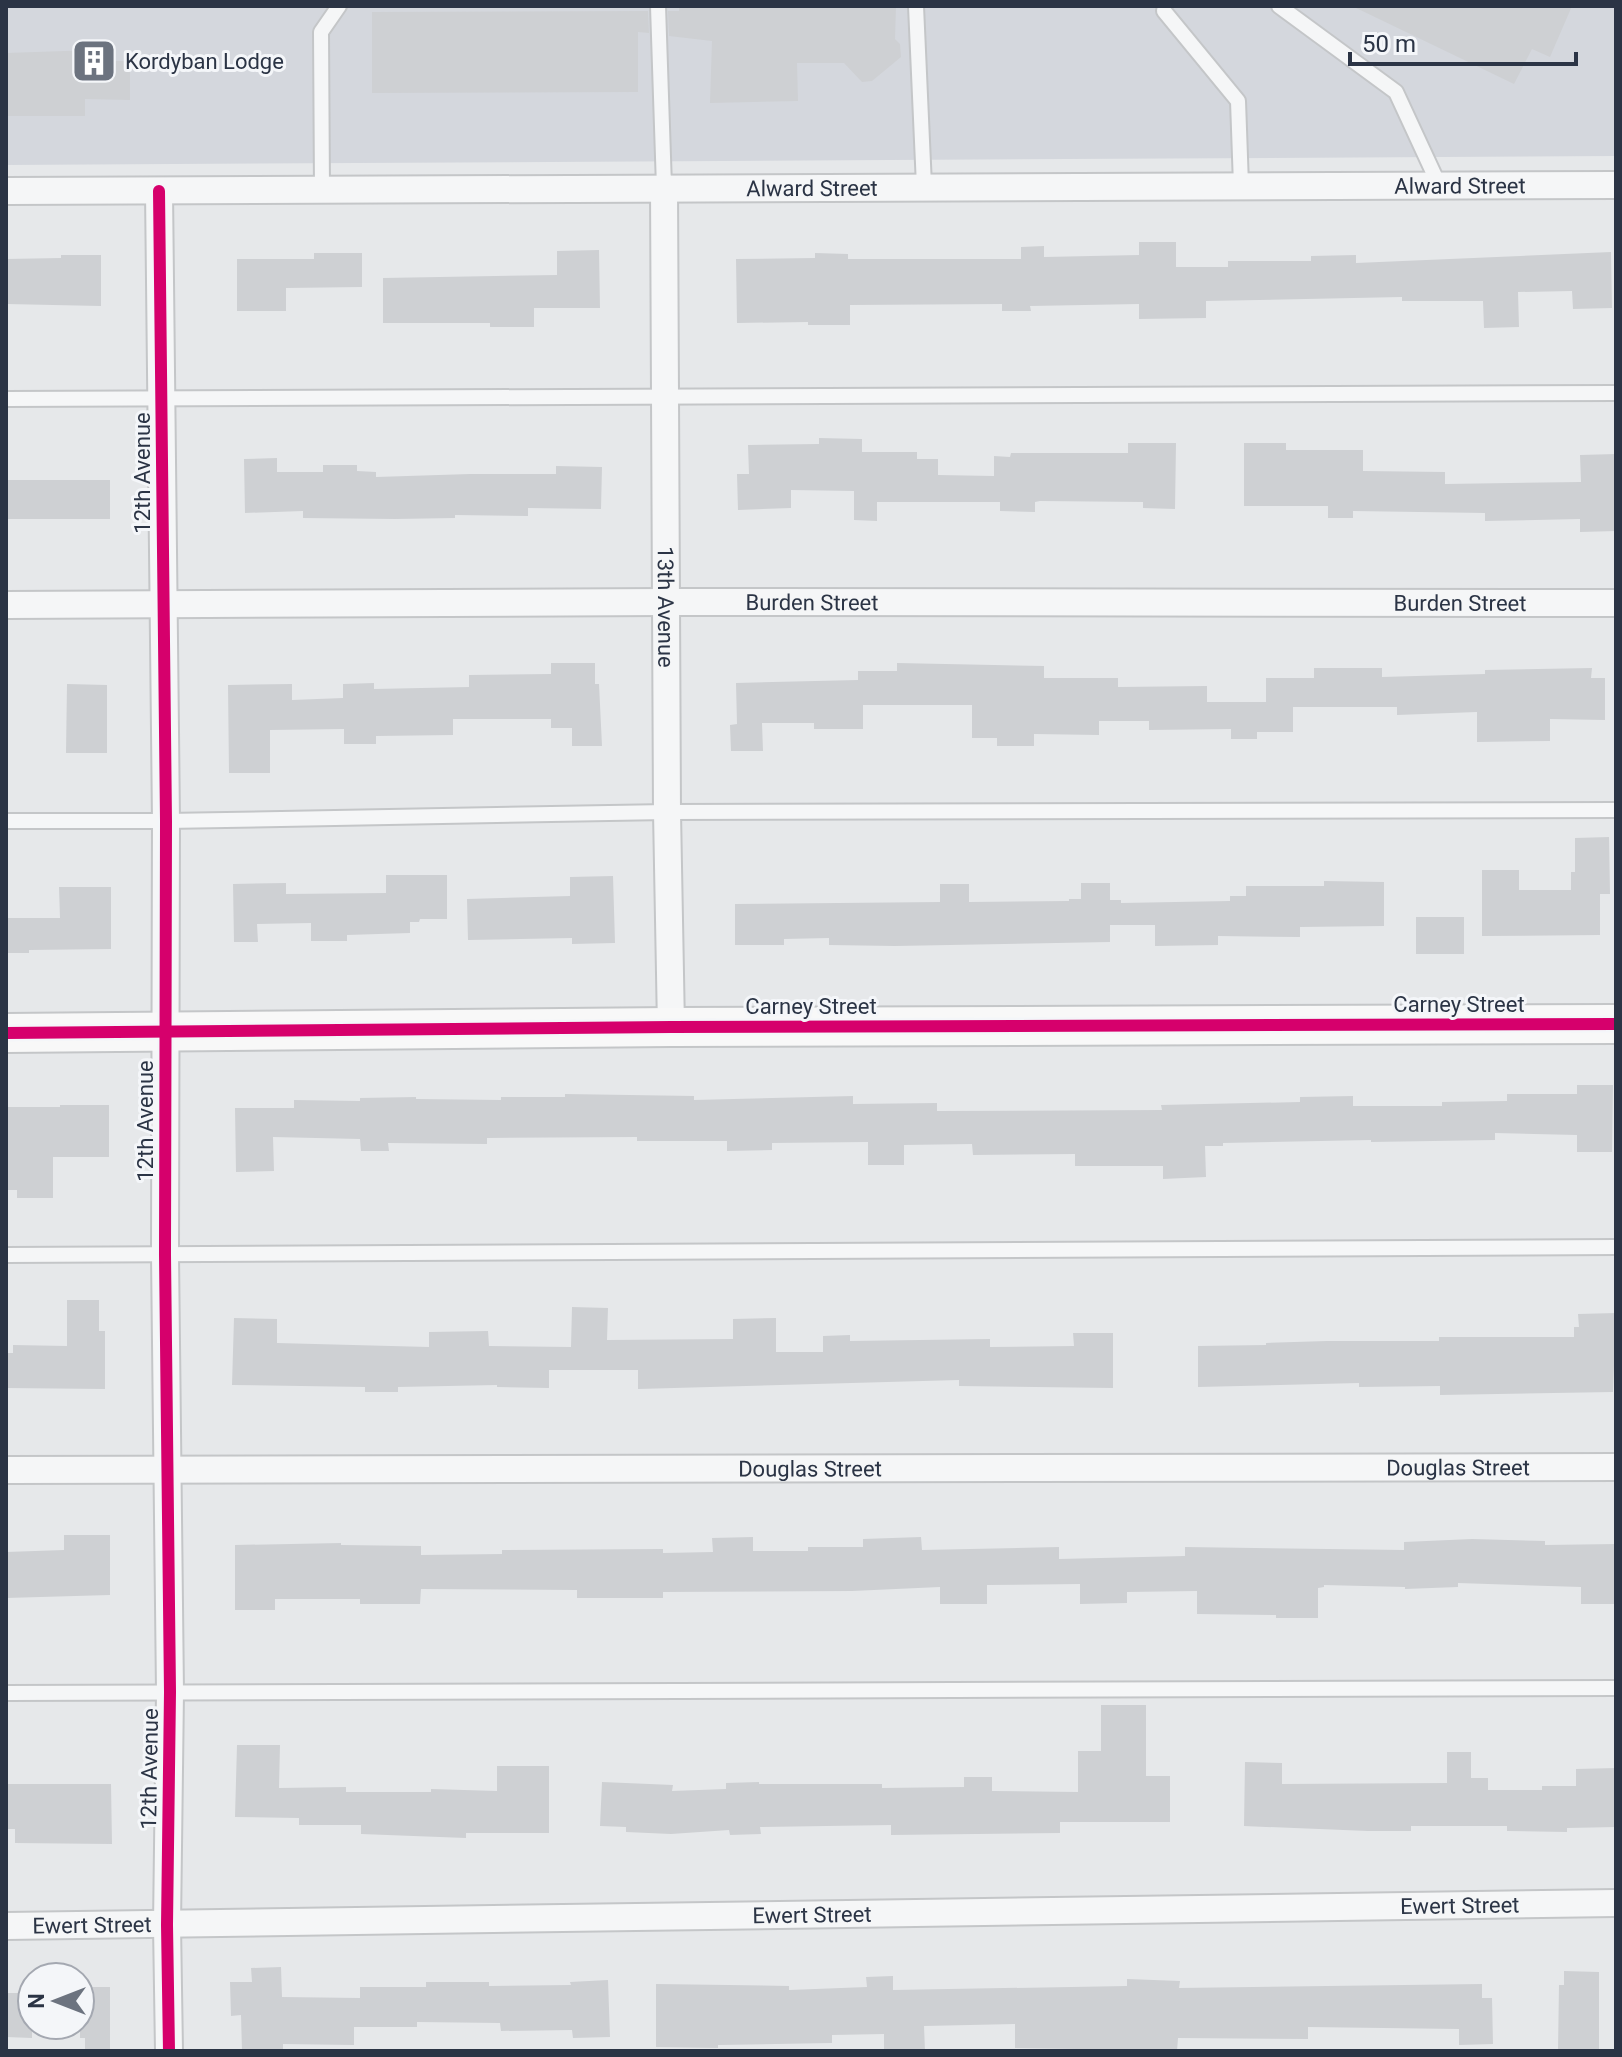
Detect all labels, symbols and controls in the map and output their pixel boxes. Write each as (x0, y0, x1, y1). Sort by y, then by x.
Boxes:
scale bar (1350, 16, 1576, 66)
text: 50 m (1362, 30, 1416, 58)
building icon: Kordyban Lodge (70, 37, 118, 85)
place label: Kordyban Lodge (125, 49, 284, 74)
street label: Alward Street (1394, 173, 1526, 199)
street label: Alward Street (746, 176, 878, 201)
street label: 12th Avenue (130, 412, 155, 534)
street label: 13th Avenue (653, 546, 678, 668)
street label: Burden Street (746, 590, 878, 615)
street label: Burden Street (1394, 591, 1526, 616)
street label: Carney Street (1393, 992, 1525, 1017)
street label: Carney Street (745, 994, 877, 1019)
street label: 12th Avenue (133, 1060, 158, 1182)
street label: Douglas Street (1386, 1455, 1530, 1480)
street label: Douglas Street (738, 1456, 882, 1482)
street label: 12th Avenue (136, 1708, 163, 1830)
street label: Ewert Street (1400, 1892, 1520, 1919)
street label: Ewert Street (752, 1902, 872, 1928)
street label: Ewert Street (32, 1912, 152, 1939)
north arrow (16, 1961, 96, 2041)
text: N (24, 1993, 49, 2009)

